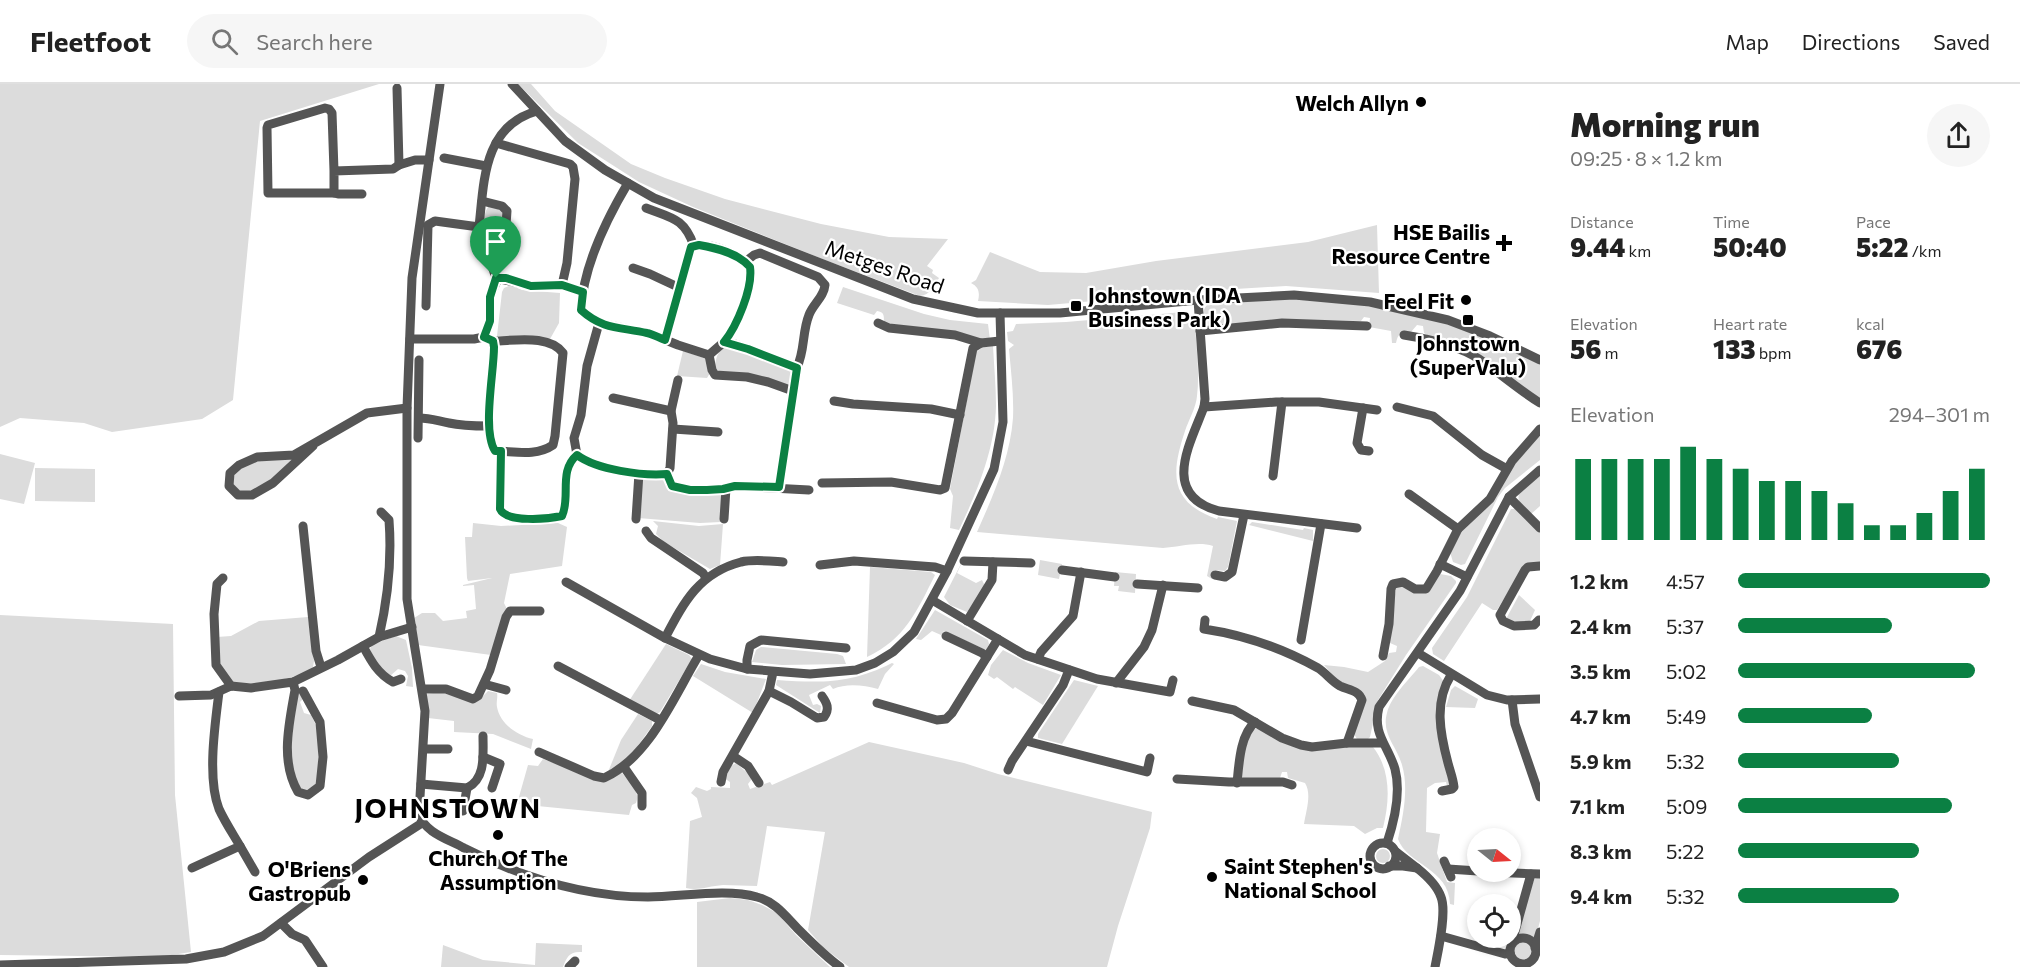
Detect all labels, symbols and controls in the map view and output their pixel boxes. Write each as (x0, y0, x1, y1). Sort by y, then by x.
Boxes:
search box (187, 14, 607, 68)
text: Fleetfoot (30, 24, 151, 58)
icon: search (208, 25, 241, 58)
text: Search here (256, 28, 373, 55)
text: Map (1726, 29, 1769, 54)
text: Directions (1802, 29, 1900, 54)
text: Saved (1933, 29, 1990, 54)
place label: Welch Allyn (1295, 90, 1409, 115)
marker: Welch Allyn (1414, 95, 1428, 109)
text: Morning run (1570, 103, 1760, 144)
button: share (1927, 104, 1990, 167)
text: 09:25 · 8 × 1.2 km (1570, 146, 1722, 170)
text: Distance (1570, 212, 1634, 231)
text: Time (1713, 212, 1750, 231)
text: Pace (1856, 212, 1891, 231)
pin (470, 216, 521, 278)
place label: HSE Bailis Resource Centre (1331, 219, 1490, 268)
icon: arrive (479, 225, 512, 258)
text: 9.44 (1570, 231, 1625, 262)
text: 50:40 (1713, 231, 1787, 262)
text: 5:22 (1856, 231, 1909, 262)
street label: Metges Road (822, 234, 948, 298)
marker: HSE Bailis Resource Centre (1495, 234, 1513, 252)
text: km (1625, 241, 1651, 260)
text: /km (1909, 241, 1941, 260)
place label: Johnstown (IDA Business Park) (1088, 282, 1241, 331)
place label: Feel Fit (1383, 288, 1454, 313)
marker: Feel Fit (1459, 293, 1473, 307)
marker: Johnstown (IDA Business Park) (1069, 299, 1083, 313)
marker: Johnstown (SuperValu) (1461, 313, 1475, 327)
text: Elevation (1570, 314, 1638, 333)
text: Heart rate (1713, 314, 1787, 333)
text: kcal (1856, 314, 1885, 333)
place label: Johnstown (SuperValu) (1410, 330, 1526, 379)
text: 56 (1570, 333, 1601, 364)
text: 133 (1713, 333, 1756, 364)
text: 676 (1856, 333, 1902, 364)
text: m (1601, 343, 1619, 362)
text: bpm (1756, 343, 1792, 362)
text: Elevation (1570, 402, 1655, 426)
text: 294–301 m (1889, 402, 1990, 426)
text: 1.2 km (1570, 569, 1628, 593)
text: 4:57 (1666, 569, 1705, 593)
text: 2.4 km (1570, 614, 1632, 638)
text: 5:37 (1666, 614, 1704, 638)
text: 3.5 km (1570, 659, 1631, 683)
text: 5:02 (1666, 659, 1706, 683)
text: 4.7 km (1570, 704, 1631, 728)
text: 5:49 (1666, 704, 1706, 728)
text: 5.9 km (1570, 749, 1632, 773)
text: 5:32 (1666, 749, 1705, 773)
district label: JOHNSTOWN (354, 791, 542, 824)
text: 7.1 km (1570, 794, 1625, 818)
text: 5:09 (1666, 794, 1707, 818)
marker: Church Of The Assumption (491, 828, 505, 842)
north arrow (1467, 828, 1521, 882)
map controls (1467, 828, 1521, 948)
text: 8.3 km (1570, 839, 1632, 863)
text: 5:22 (1666, 839, 1704, 863)
place label: Church Of The Assumption (428, 845, 568, 894)
place label: Saint Stephen's National School (1224, 853, 1377, 902)
place label: O'Briens Gastropub (248, 856, 351, 905)
marker: Saint Stephen's National School (1205, 870, 1219, 884)
marker: O'Briens Gastropub (356, 873, 370, 887)
text: 9.4 km (1570, 884, 1632, 908)
text: 5:32 (1666, 884, 1705, 908)
button: locate (1467, 894, 1521, 948)

